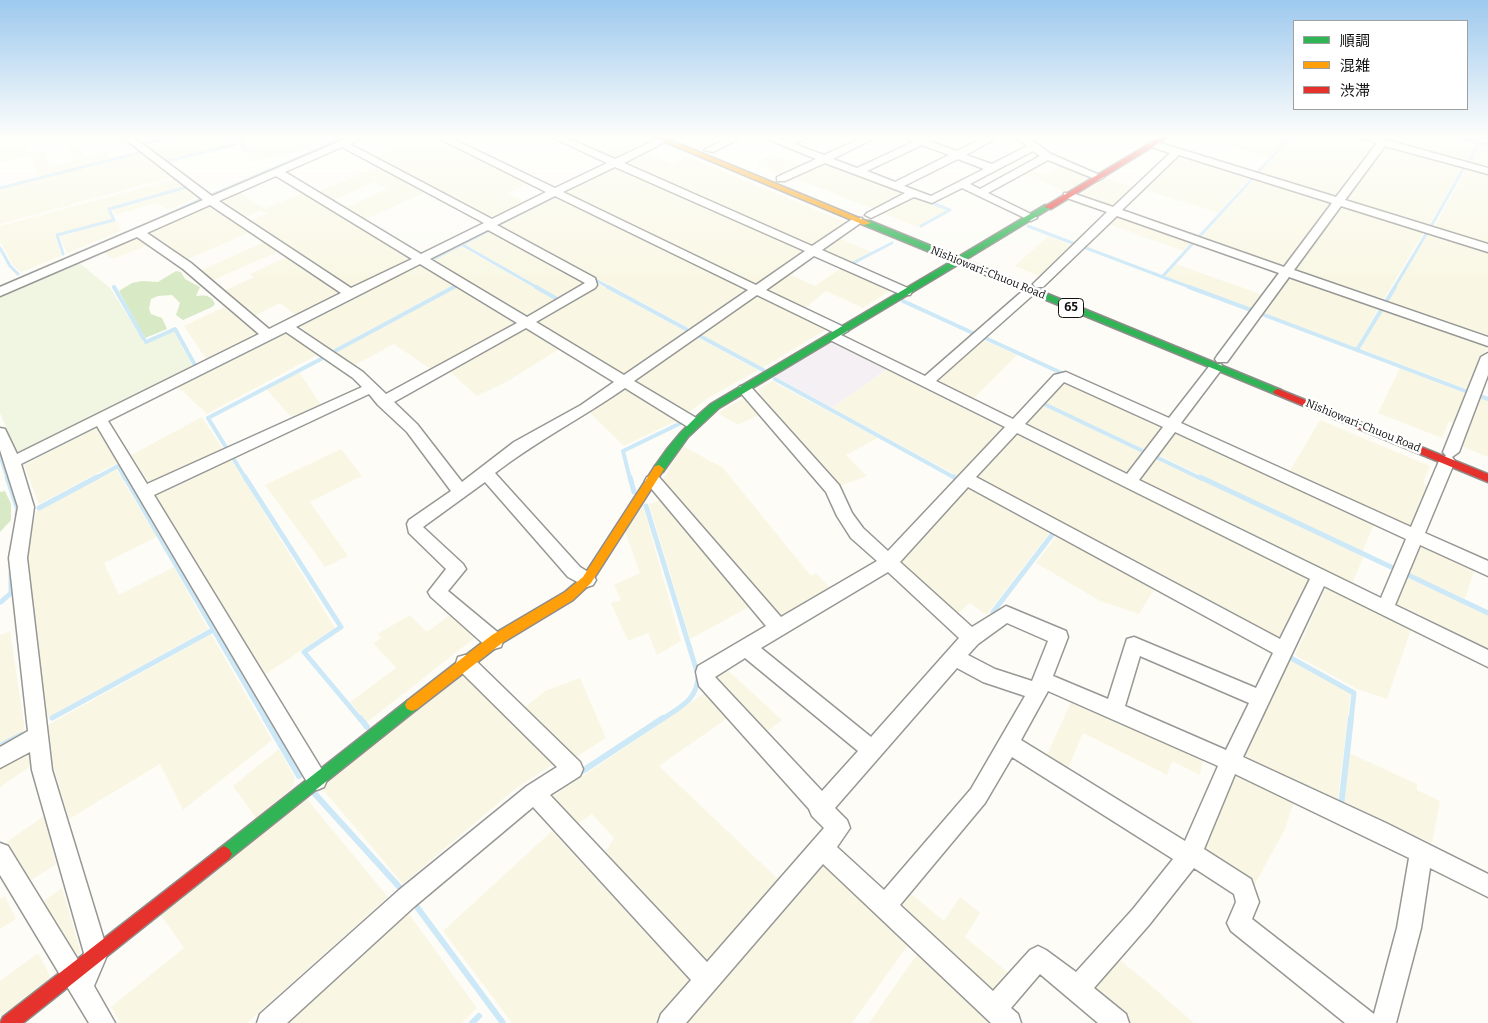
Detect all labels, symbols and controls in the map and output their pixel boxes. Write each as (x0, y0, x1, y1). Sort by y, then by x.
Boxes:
legend (1293, 20, 1468, 110)
text: 順調 (1340, 32, 1370, 50)
text: 混雑 (1340, 57, 1370, 75)
text: 渋滞 (1340, 82, 1370, 100)
street label: Nishiowari-Chuou Road (929, 244, 1047, 302)
road number: 65 (1058, 298, 1084, 318)
street label: Nishiowari-Chuou Road (1304, 397, 1422, 455)

